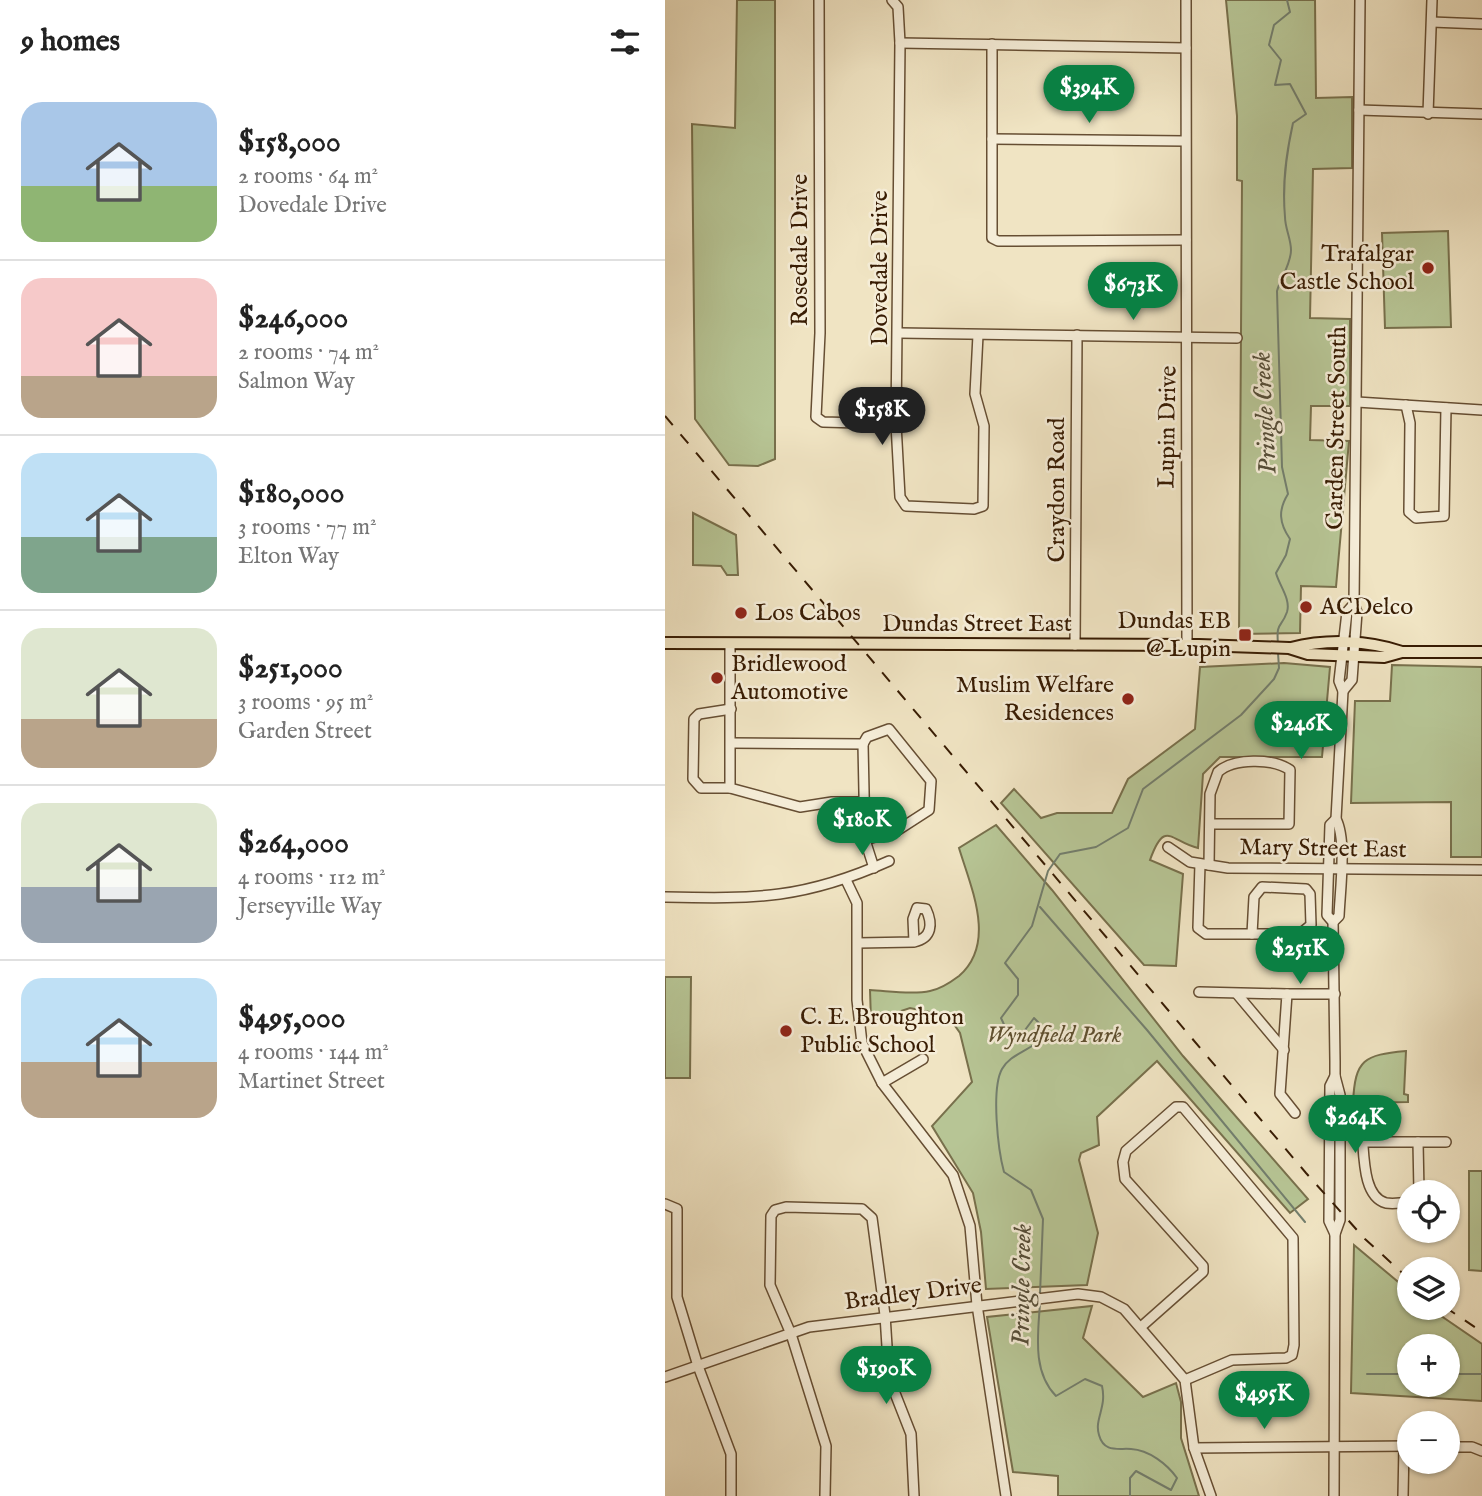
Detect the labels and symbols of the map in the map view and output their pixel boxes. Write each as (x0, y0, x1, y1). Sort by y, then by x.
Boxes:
pin: $394K (1040, 66, 1138, 125)
street label: Rosedale Drive (785, 174, 816, 326)
street label: Dovedale Drive (865, 190, 896, 346)
place label: Trafalgar Castle School (1279, 239, 1414, 298)
marker: Trafalgar Castle School (1420, 260, 1436, 276)
pin: $673K (1084, 262, 1182, 322)
street label: Garden Street South (1320, 326, 1354, 530)
water label: Pringle Creek (1245, 350, 1286, 475)
street label: Lupin Drive (1151, 365, 1185, 489)
pin: $158K (833, 388, 931, 447)
street label: Craydon Road (1042, 417, 1073, 563)
place label: ACDelco (1319, 592, 1413, 623)
place label: Los Cabos (755, 598, 861, 629)
marker: ACDelco (1298, 599, 1314, 615)
marker: Los Cabos (733, 605, 749, 621)
place label: Dundas EB @ Lupin (1117, 606, 1231, 665)
street label: Dundas Street East (882, 609, 1072, 640)
marker: Dundas EB @ Lupin (1237, 627, 1253, 643)
place label: Bridlewood Automotive (730, 649, 848, 708)
marker: Bridlewood Automotive (709, 670, 725, 686)
place label: Muslim Welfare Residences (956, 670, 1114, 729)
marker: Muslim Welfare Residences (1120, 691, 1136, 707)
pin: $246K (1252, 702, 1350, 761)
pin: $180K (813, 798, 911, 857)
street label: Mary Street East (1239, 832, 1407, 866)
pin: $251K (1251, 926, 1349, 986)
place label: C. E. Broughton Public School (800, 1002, 964, 1061)
park label: Wyndfield Park (986, 1020, 1122, 1051)
marker: C. E. Broughton Public School (778, 1023, 794, 1039)
pin: $264K (1306, 1096, 1404, 1155)
water label: Pringle Creek (1004, 1223, 1041, 1346)
street label: Bradley Drive (842, 1270, 984, 1318)
pin: $190K (837, 1346, 935, 1406)
pin: $495K (1215, 1372, 1313, 1431)

